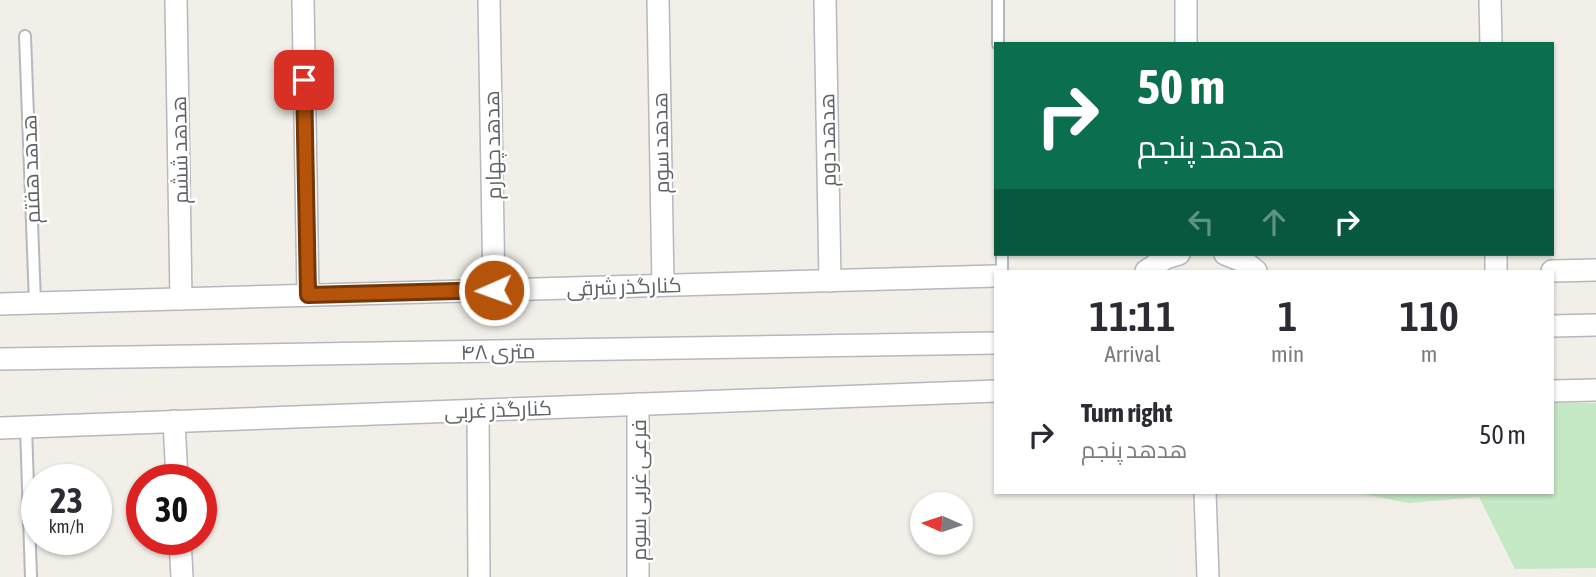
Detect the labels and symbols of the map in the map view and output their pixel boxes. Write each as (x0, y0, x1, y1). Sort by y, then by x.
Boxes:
pin (274, 50, 334, 110)
street label: هدهد چهارم (479, 90, 508, 200)
street label: هدهد سوم (647, 92, 676, 194)
street label: هدهد دوم (814, 93, 843, 187)
street label: هدهد ششم (166, 96, 195, 204)
street label: هدهد هفتم (16, 114, 47, 224)
position arrow (457, 253, 531, 327)
street label: کنارگذر شرقی (566, 272, 682, 302)
street label: ۴۸ متری (460, 338, 536, 366)
street label: کنارگذر غربی (444, 395, 552, 425)
street label: فرعی غربی سوم (626, 419, 653, 561)
speed limit sign: 30 (126, 464, 217, 555)
north arrow (910, 492, 973, 555)

